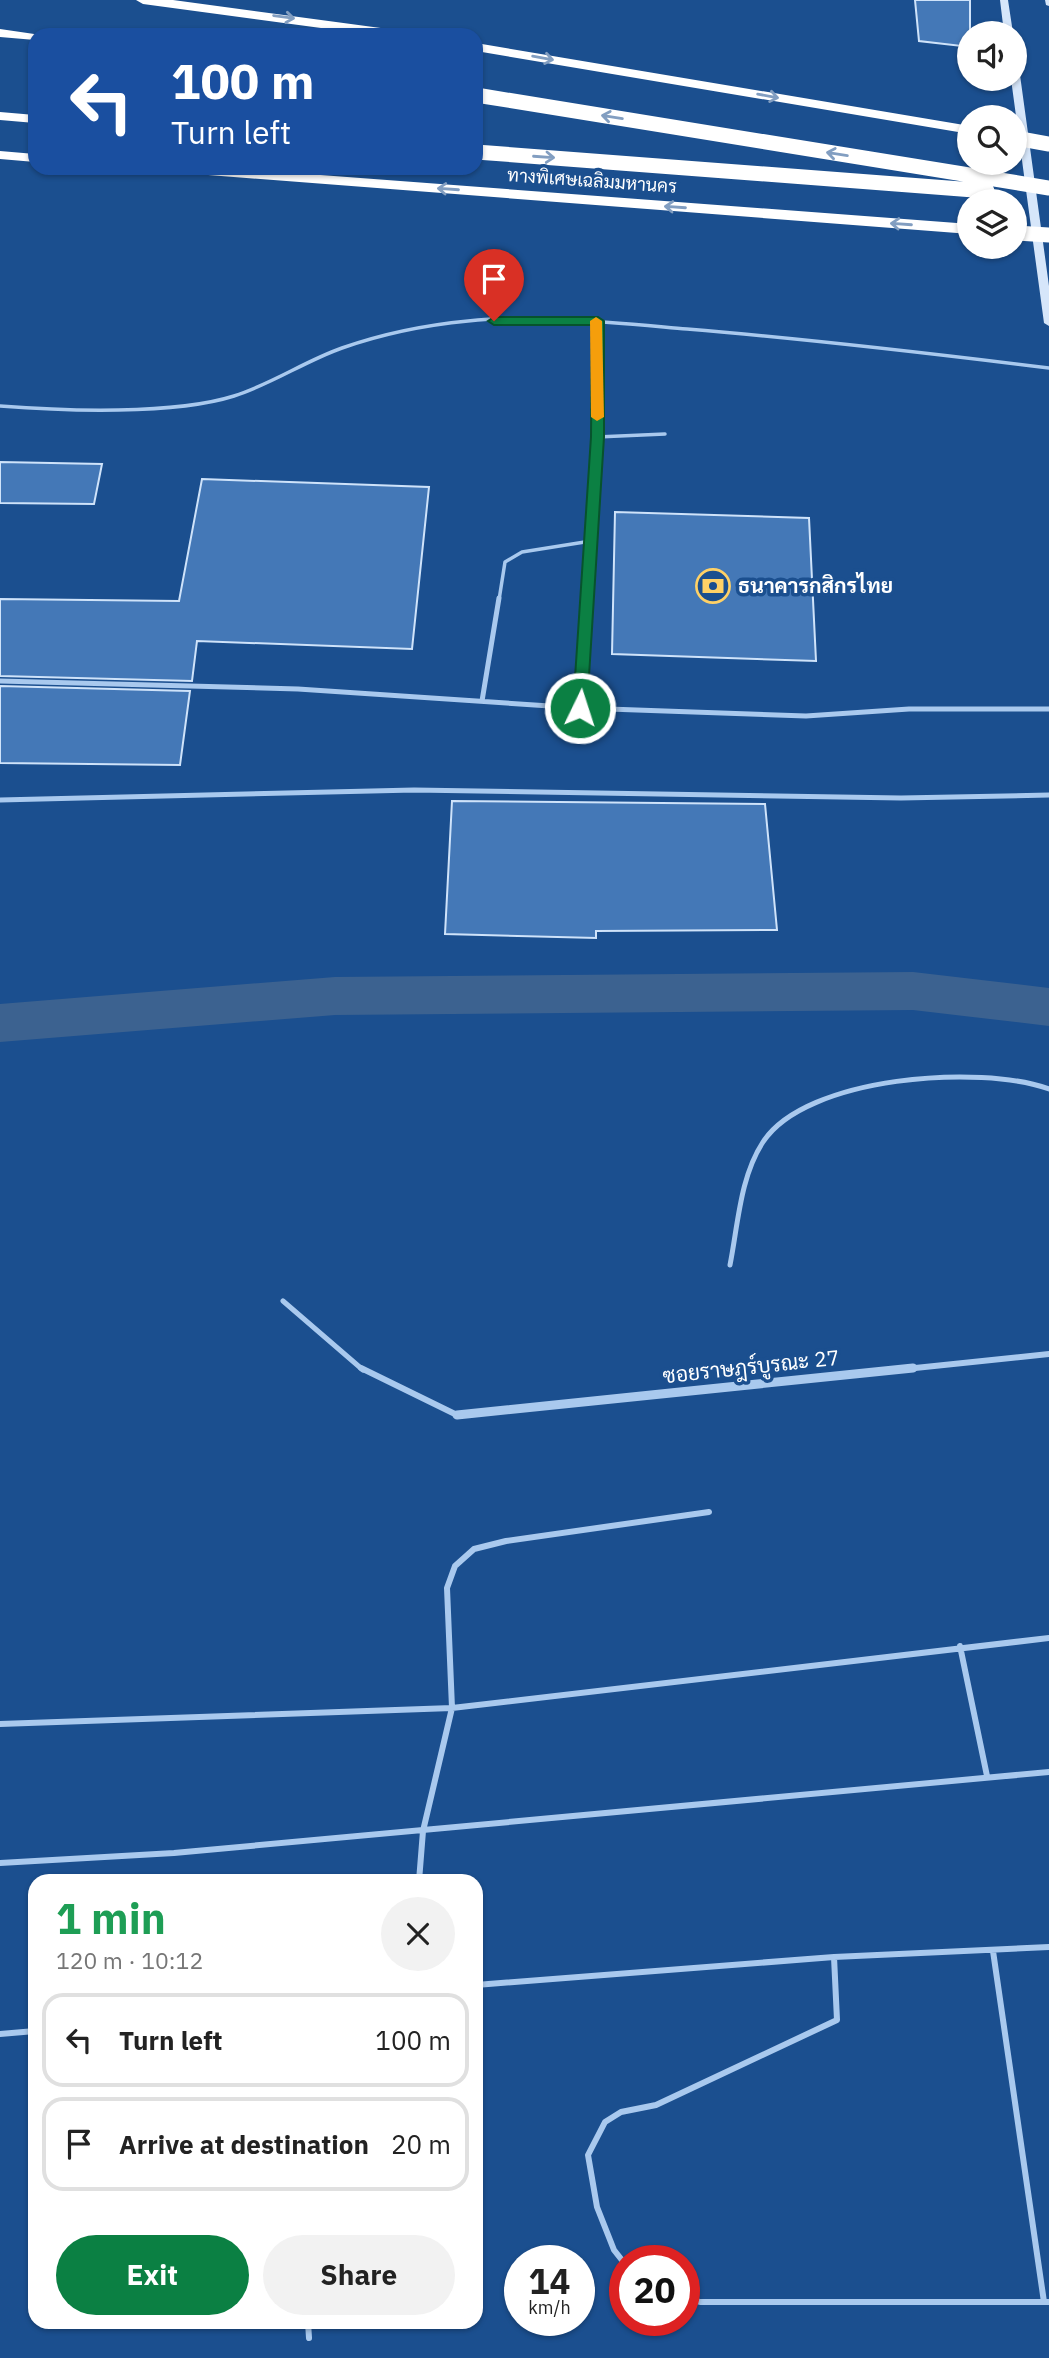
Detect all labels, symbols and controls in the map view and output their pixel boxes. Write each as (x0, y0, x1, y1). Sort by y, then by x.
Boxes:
one-way arrow (272, 11, 295, 24)
map controls (957, 21, 1027, 259)
button: sound (957, 21, 1027, 91)
text: 100 m (171, 49, 315, 112)
one-way arrow (531, 52, 554, 65)
icon: left (56, 56, 147, 147)
one-way arrow (756, 90, 779, 103)
button: search (957, 105, 1027, 175)
text: Turn left (171, 111, 291, 153)
one-way arrow (601, 111, 624, 124)
one-way arrow (826, 147, 848, 160)
one-way arrow (532, 151, 555, 164)
street label: ทางพิเศษเฉลิมมหานคร (506, 163, 678, 198)
one-way arrow (437, 182, 460, 195)
button: layers (957, 189, 1027, 259)
one-way arrow (664, 200, 686, 213)
one-way arrow (891, 217, 913, 230)
pin (464, 249, 524, 321)
icon: arrive (475, 260, 513, 298)
bank icon: ธนาคารกสิกรไทย (694, 567, 732, 605)
place label: ธนาคารกสิกรไทย (738, 571, 893, 599)
position arrow (543, 671, 617, 745)
street label: ซอยราษฎร์บูรณะ 27 (661, 1343, 841, 1391)
text: 1 min (56, 1891, 166, 1946)
button: close (381, 1897, 455, 1971)
text: 120 m · 10:12 (56, 1945, 203, 1975)
icon: left (60, 2021, 98, 2059)
text: Turn left (119, 2023, 222, 2057)
text: 100 m (375, 2023, 451, 2057)
icon: arrive (60, 2125, 98, 2163)
text: Arrive at destination (119, 2127, 369, 2161)
text: 20 m (391, 2127, 451, 2161)
button: Exit (56, 2235, 249, 2315)
button: Share (263, 2235, 455, 2315)
speed limit sign: 20 (609, 2245, 700, 2336)
text: 14 (528, 2258, 571, 2304)
text: km/h (528, 2296, 571, 2319)

